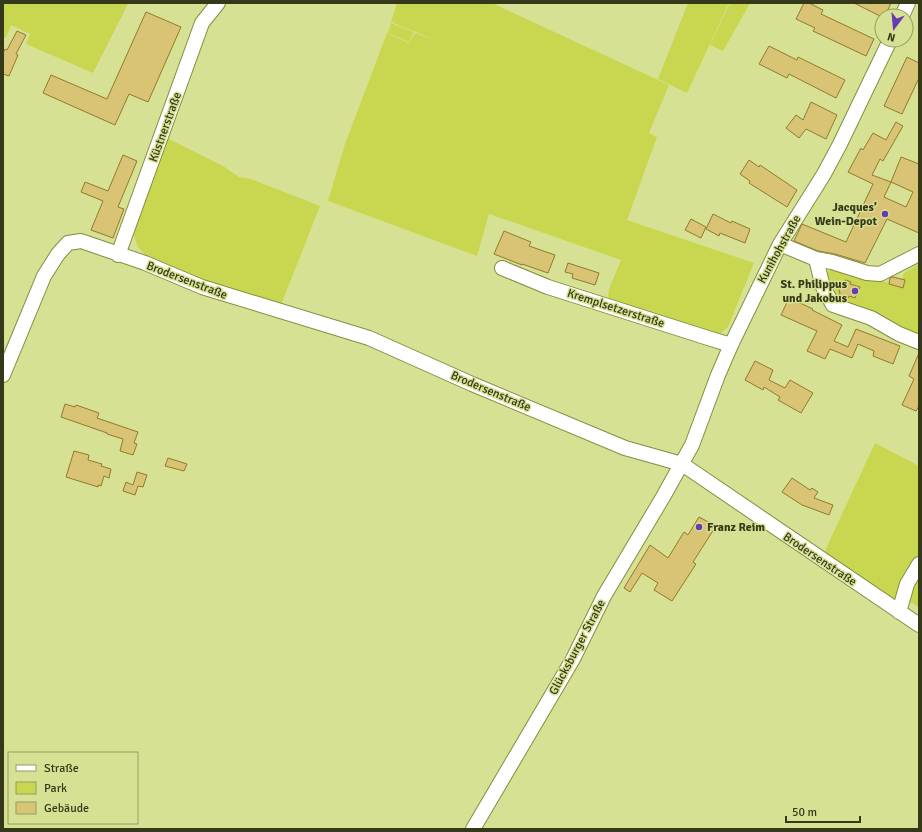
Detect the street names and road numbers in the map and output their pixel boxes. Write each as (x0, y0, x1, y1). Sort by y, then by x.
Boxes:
street label: Küstnerstraße (146, 90, 185, 164)
street label: Kunihohstraße (754, 212, 804, 286)
street label: Brodersenstraße (144, 258, 229, 303)
street label: Kremplsetzerstraße (565, 286, 666, 331)
street label: Brodersenstraße (449, 368, 533, 415)
street label: Brodersenstraße (780, 529, 859, 590)
street label: Glücksburger Straße (546, 597, 609, 698)

